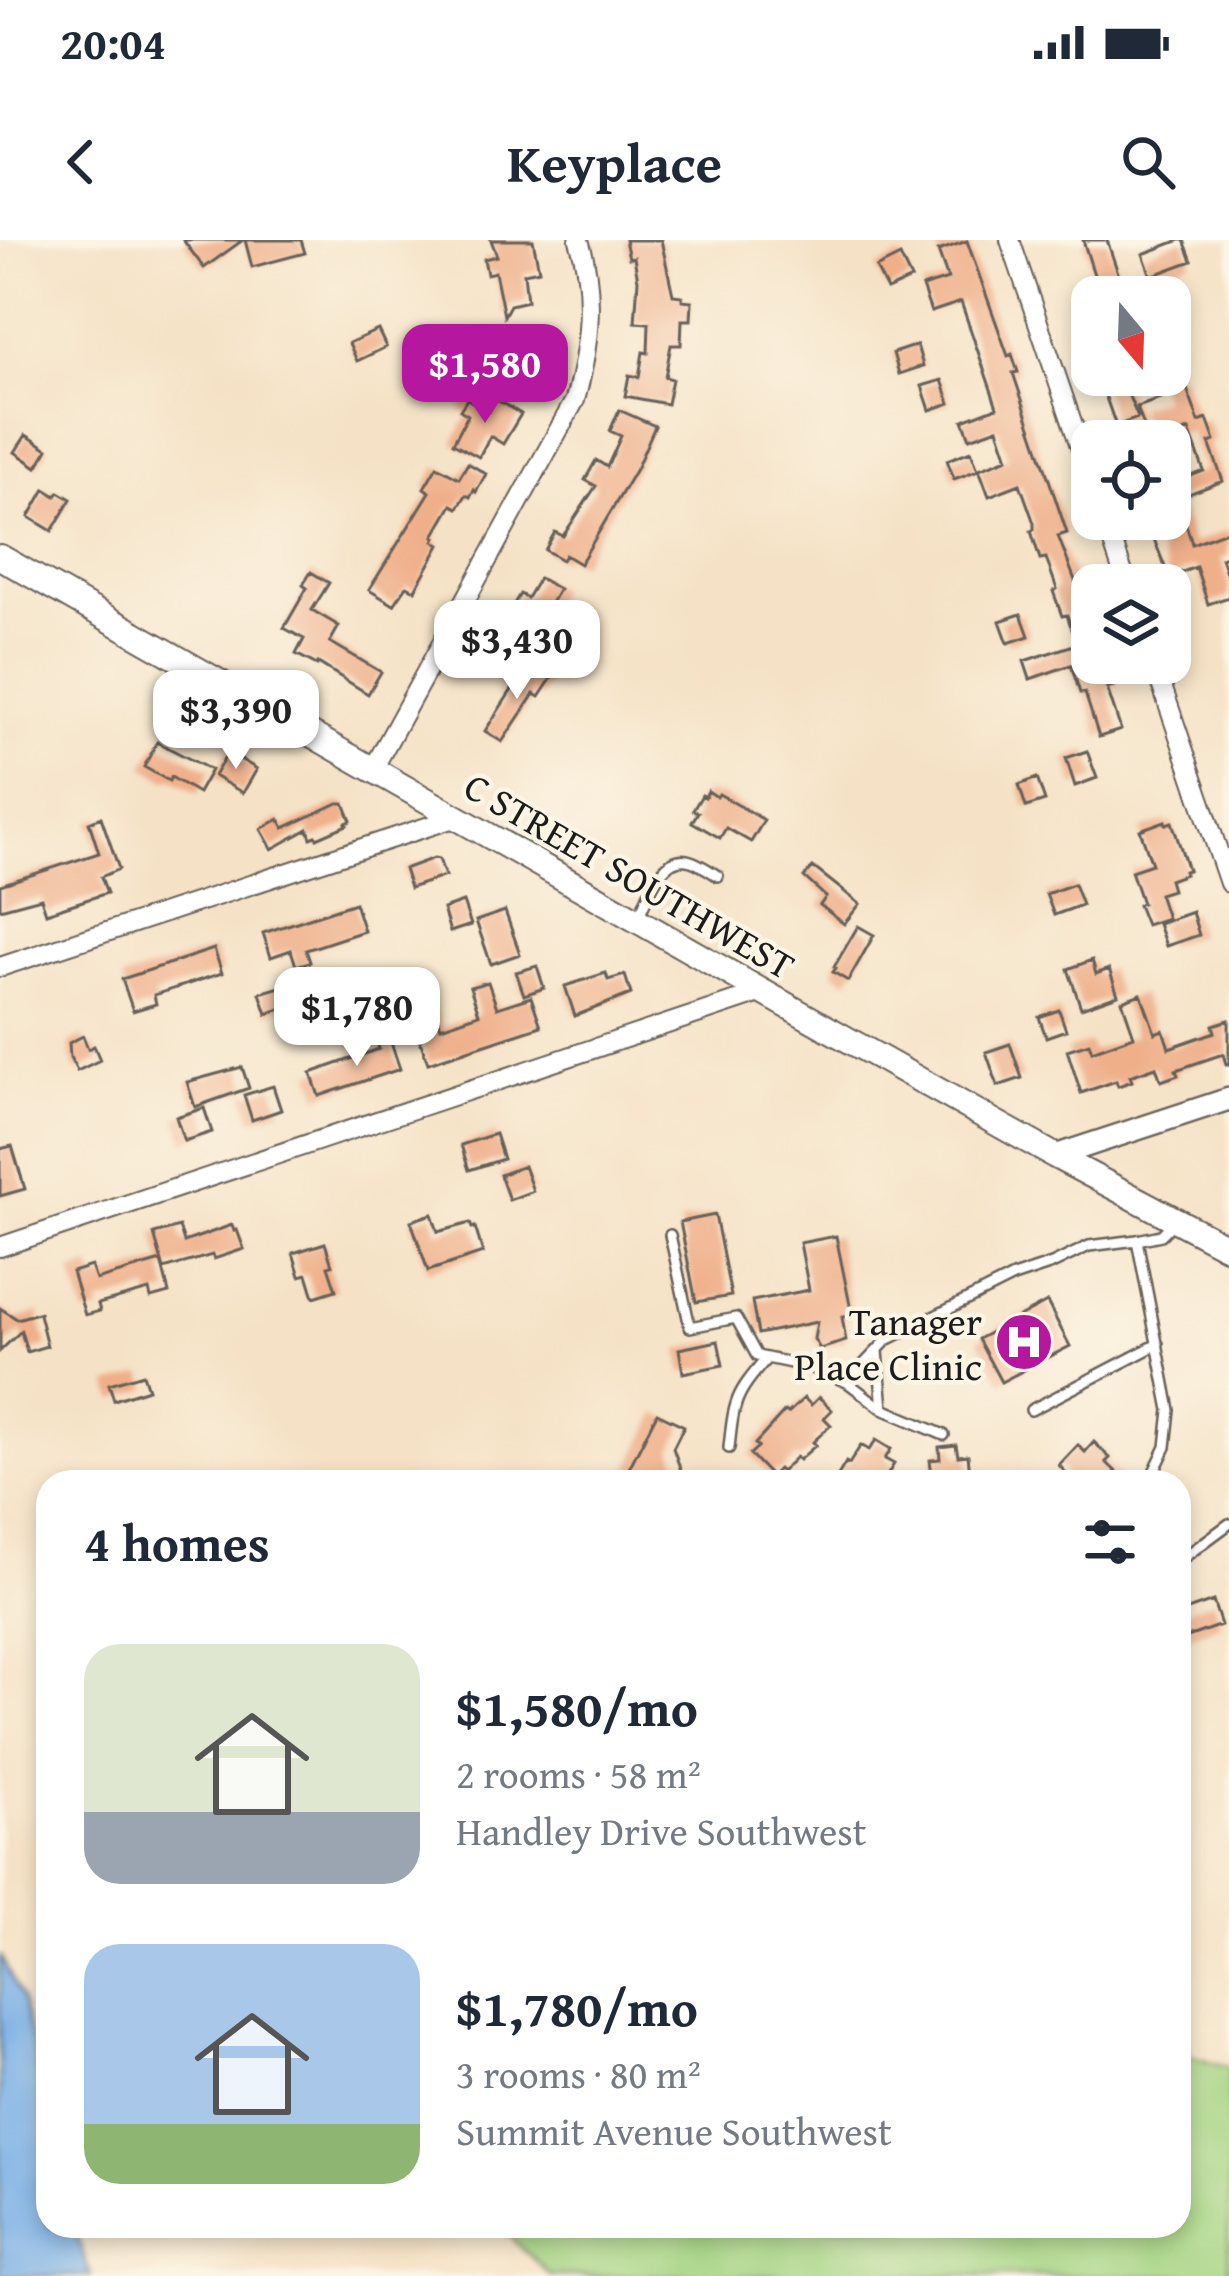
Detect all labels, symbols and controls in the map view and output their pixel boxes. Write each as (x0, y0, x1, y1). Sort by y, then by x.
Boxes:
text: 20:04 (60, 10, 166, 75)
text: Keyplace (507, 123, 722, 202)
icon: back (48, 129, 114, 195)
icon: search (1115, 129, 1181, 195)
north arrow (1071, 276, 1191, 396)
map controls (1071, 276, 1191, 684)
pin: $1,580 (387, 324, 583, 426)
text: $1,580 (429, 334, 541, 391)
button: locate (1071, 420, 1191, 540)
button: layers (1071, 564, 1191, 684)
pin: $3,430 (419, 600, 615, 702)
text: $3,430 (461, 610, 573, 667)
pin: $3,390 (138, 670, 334, 772)
text: $3,390 (180, 680, 292, 737)
street label: C STREET SOUTHWEST (454, 757, 806, 993)
pin: $1,780 (259, 967, 455, 1069)
text: $1,780 (301, 977, 413, 1034)
place label: Tanager Place Clinic (794, 1292, 982, 1394)
hospital icon: Tanager Place Clinic (993, 1311, 1055, 1373)
text: 4 homes (84, 1505, 270, 1580)
icon: filters (1077, 1509, 1143, 1575)
text: $1,580/mo (456, 1670, 698, 1745)
icon: home (180, 1692, 324, 1836)
text: 2 rooms · 58 m² (456, 1745, 701, 1802)
text: Handley Drive Southwest (456, 1802, 867, 1859)
text: $1,780/mo (456, 1970, 698, 2045)
icon: home (180, 1992, 324, 2136)
text: 3 rooms · 80 m² (456, 2045, 701, 2102)
text: Summit Avenue Southwest (456, 2102, 892, 2159)

